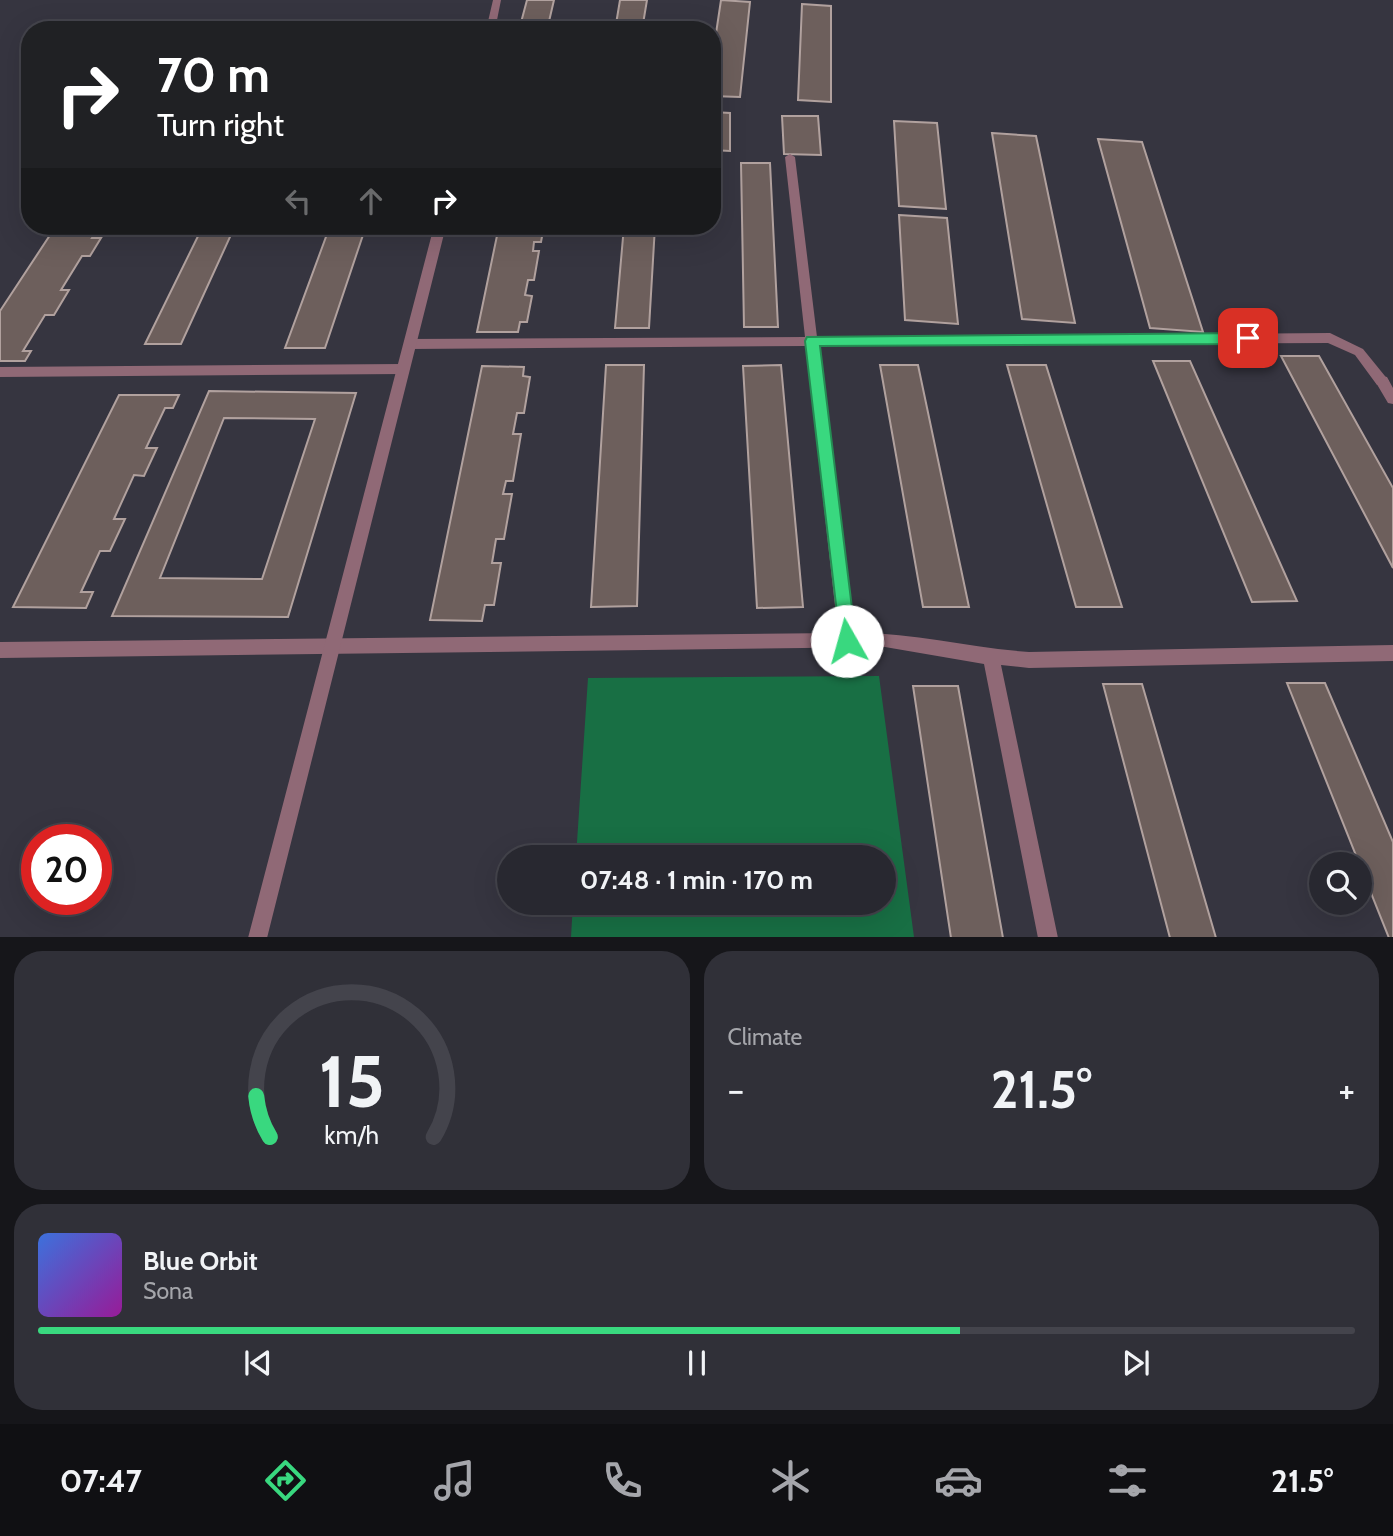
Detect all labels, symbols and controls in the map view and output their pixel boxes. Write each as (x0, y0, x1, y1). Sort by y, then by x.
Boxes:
text: 70 m (157, 45, 270, 104)
icon: right (42, 49, 133, 140)
text: Turn right (157, 105, 284, 144)
icon: left (279, 182, 317, 220)
icon: ahead (352, 182, 390, 220)
icon: right (425, 182, 463, 220)
pin (1218, 308, 1278, 368)
icon: arrive (1229, 319, 1267, 357)
position arrow (810, 604, 884, 678)
speed limit sign: 20 (21, 824, 112, 915)
map controls (1309, 852, 1372, 915)
button: search (1309, 852, 1372, 915)
text: 07:48 · 1 min · 170 m (580, 864, 813, 896)
text: Climate (728, 1023, 802, 1051)
text: 15 (319, 1037, 385, 1125)
text: 21.5° (991, 1058, 1092, 1121)
text: − (728, 1066, 744, 1113)
text: + (1338, 1066, 1355, 1113)
text: km/h (324, 1119, 379, 1149)
text: Blue Orbit (143, 1245, 258, 1277)
text: Sona (143, 1277, 193, 1305)
icon: previous (239, 1344, 277, 1382)
icon: pause (678, 1344, 716, 1382)
icon: next (1117, 1344, 1155, 1382)
icon: directions (261, 1456, 310, 1505)
icon: music (430, 1456, 479, 1505)
icon: phone (598, 1456, 647, 1505)
icon: climate (766, 1456, 815, 1505)
icon: car (934, 1456, 983, 1505)
icon: filters (1103, 1456, 1152, 1505)
text: 07:47 (60, 1461, 142, 1500)
text: 21.5° (1271, 1461, 1333, 1500)

